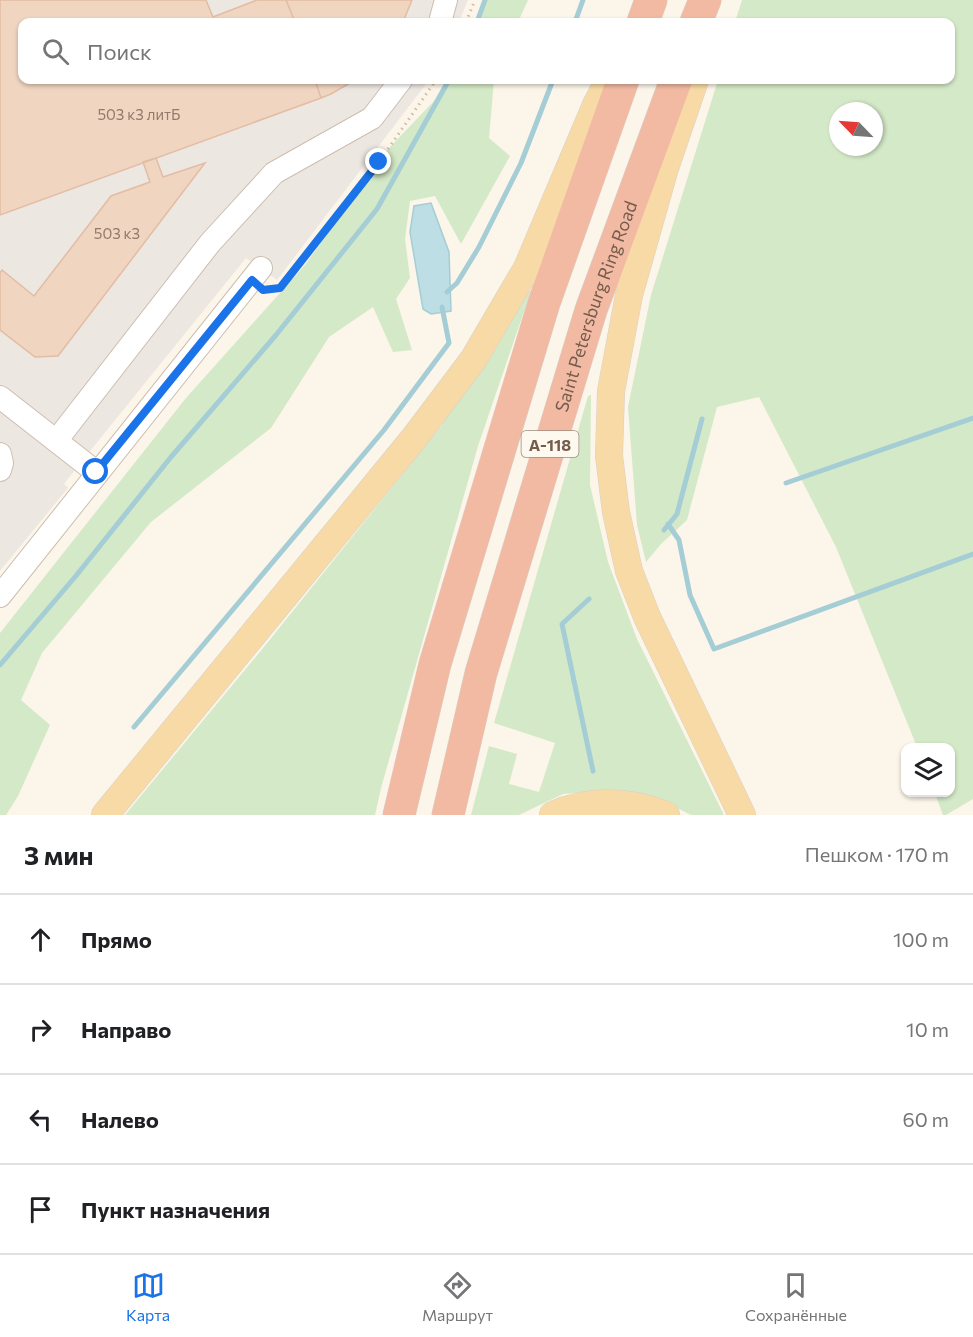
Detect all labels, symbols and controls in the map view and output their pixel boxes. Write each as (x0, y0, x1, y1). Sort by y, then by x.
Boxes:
search box (18, 18, 955, 84)
icon: search (39, 35, 72, 68)
text: Поиск (87, 38, 152, 65)
north arrow (829, 102, 883, 156)
house number: 503 к3 литБ (98, 105, 180, 123)
route end (365, 148, 391, 174)
street label: Saint Petersburg Ring Road (550, 198, 641, 414)
house number: 503 к3 (94, 224, 140, 242)
road number: А-118 (522, 431, 578, 457)
route start (82, 458, 108, 484)
map controls (901, 743, 955, 797)
button: layers (901, 743, 955, 797)
text: 3 мин (24, 839, 94, 870)
text: Пешком · 170 m (805, 842, 949, 866)
icon: ahead (24, 923, 57, 956)
text: Прямо (81, 926, 152, 953)
text: 100 m (893, 927, 949, 951)
icon: right (24, 1013, 57, 1046)
text: Направо (81, 1016, 171, 1043)
text: 10 m (906, 1017, 949, 1041)
icon: left (24, 1103, 57, 1136)
text: Налево (81, 1106, 159, 1133)
text: 60 m (903, 1107, 949, 1131)
icon: arrive (24, 1193, 57, 1226)
text: Пункт назначения (81, 1196, 270, 1223)
tab: Карта (126, 1269, 170, 1324)
tab: Маршрут (422, 1269, 493, 1324)
tab: Сохранённые (745, 1269, 847, 1324)

